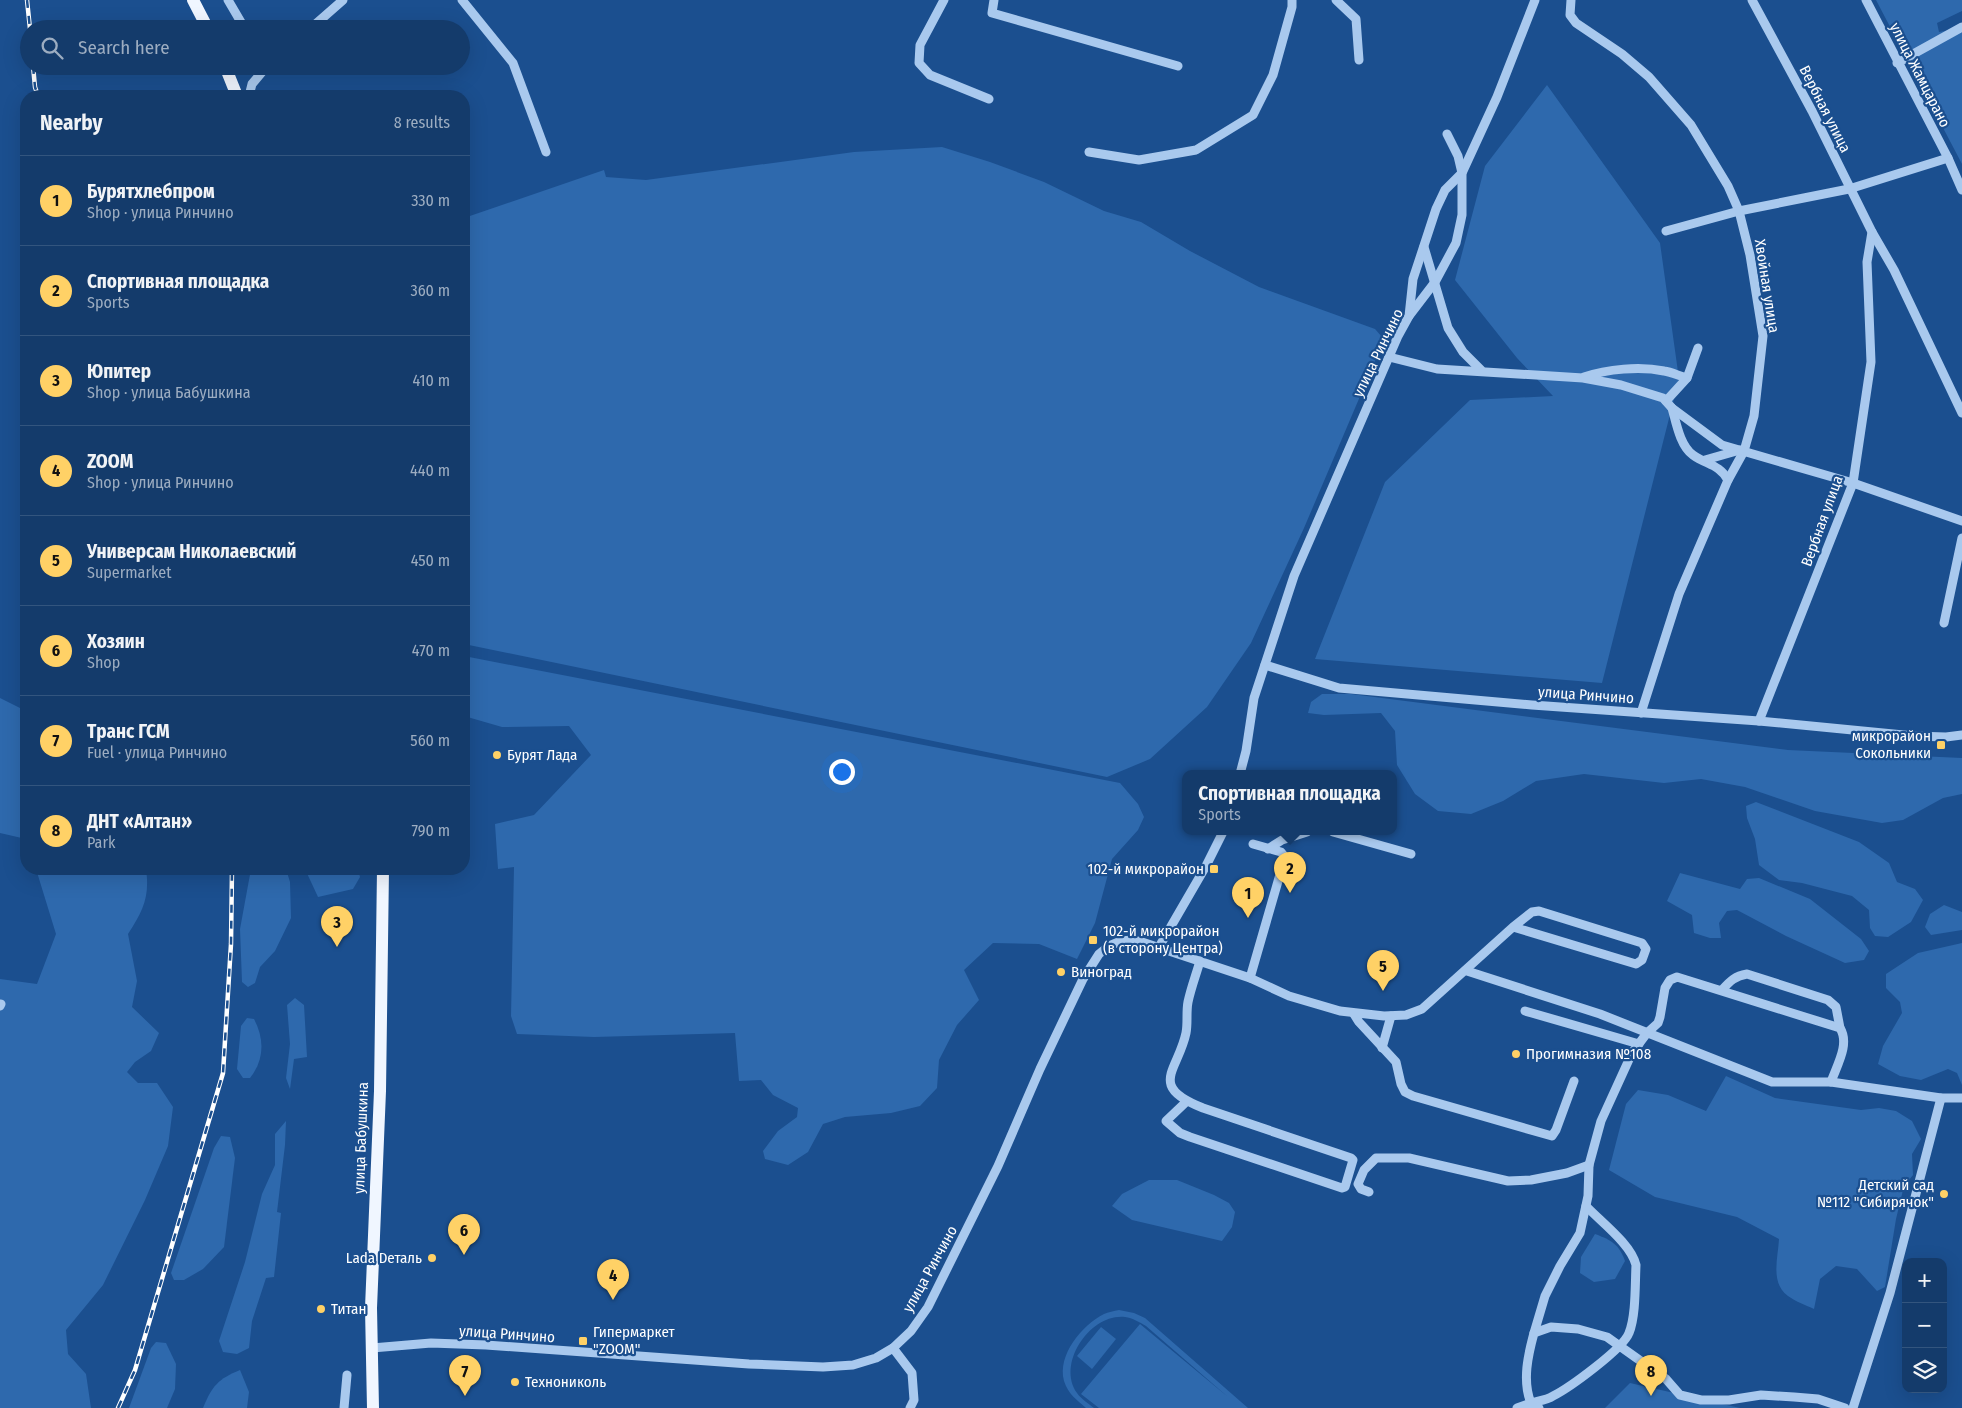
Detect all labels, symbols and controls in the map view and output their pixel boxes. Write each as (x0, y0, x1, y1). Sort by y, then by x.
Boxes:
search box (20, 20, 470, 75)
street label: улица Жамцарано (1886, 20, 1954, 130)
icon: search (38, 34, 66, 62)
text: Search here (78, 36, 170, 59)
street label: Вербная улица (1795, 62, 1855, 156)
text: Nearby (40, 110, 102, 136)
text: 8 results (394, 113, 450, 132)
text: Бурятхлебпром (87, 180, 215, 203)
text: 1 (53, 191, 59, 210)
text: 330 m (411, 191, 450, 210)
text: Shop · улица Ринчино (87, 203, 234, 222)
street label: Хвойная улица (1751, 238, 1783, 334)
text: Спортивная площадка (87, 270, 269, 293)
text: 2 (52, 281, 60, 300)
text: 360 m (410, 281, 450, 300)
text: Sports (87, 293, 130, 312)
street label: улица Ринчино (1349, 306, 1407, 400)
text: Юпитер (87, 360, 151, 383)
text: 3 (52, 371, 60, 390)
text: 410 m (412, 371, 450, 390)
text: Shop · улица Бабушкина (87, 383, 251, 402)
text: ZOOM (87, 450, 133, 473)
text: 4 (52, 461, 60, 480)
text: 440 m (410, 461, 450, 480)
text: Shop · улица Ринчино (87, 473, 234, 492)
street label: Вербная улица (1797, 473, 1847, 569)
text: Универсам Николаевский (87, 540, 297, 563)
text: 5 (52, 551, 60, 570)
text: 450 m (411, 551, 450, 570)
text: Supermarket (87, 563, 171, 582)
text: Хозяин (87, 630, 145, 653)
text: 6 (52, 641, 60, 660)
text: 470 m (412, 641, 450, 660)
text: Shop (87, 653, 120, 672)
street label: улица Ринчино (1537, 683, 1635, 707)
text: Транс ГСМ (87, 720, 170, 743)
place label: микрорайон Сокольники (1852, 727, 1931, 762)
text: 7 (53, 731, 59, 750)
text: 560 m (410, 731, 450, 750)
marker: микрорайон Сокольники (1935, 739, 1947, 751)
text: Fuel · улица Ринчино (87, 743, 227, 762)
place label: Бурят Лада (507, 746, 577, 764)
marker: Бурят Лада (491, 749, 503, 761)
your location (829, 759, 855, 785)
popup (1182, 770, 1397, 835)
text: Спортивная площадка (1198, 782, 1381, 805)
text: Sports (1198, 805, 1241, 824)
text: ДНТ «Алтан» (87, 810, 192, 833)
text: 8 (52, 821, 60, 840)
text: 790 m (412, 821, 450, 840)
text: Park (87, 833, 115, 852)
pin: 2 (1274, 852, 1306, 893)
place label: 102-й микрорайон (1088, 860, 1204, 878)
marker: 102-й микрорайон (1208, 863, 1220, 875)
pin: 1 (1232, 877, 1264, 918)
pin: 3 (321, 906, 353, 947)
place label: 102-й микрорайон (в сторону Центра) (1103, 922, 1223, 957)
marker: 102-й микрорайон (в сторону Центра) (1087, 934, 1099, 946)
pin: 5 (1367, 950, 1399, 991)
place label: Виноград (1071, 963, 1132, 981)
marker: Виноград (1055, 966, 1067, 978)
place label: Прогимназия №108 (1526, 1045, 1651, 1063)
marker: Прогимназия №108 (1510, 1048, 1522, 1060)
street label: улица Бабушкина (350, 1082, 372, 1194)
place label: Детский сад №112 "Сибирячок" (1817, 1176, 1934, 1211)
marker: Детский сад №112 "Сибирячок" (1938, 1188, 1950, 1200)
pin: 6 (448, 1214, 480, 1255)
street label: улица Ринчино (899, 1223, 961, 1315)
place label: Lada Dеталь (346, 1249, 422, 1267)
marker: Lada Dеталь (426, 1252, 438, 1264)
map controls (1902, 1258, 1947, 1393)
button: + (1902, 1258, 1947, 1303)
pin: 4 (597, 1259, 629, 1300)
place label: Титан (331, 1300, 366, 1318)
marker: Титан (315, 1303, 327, 1315)
button: − (1902, 1303, 1947, 1348)
street label: улица Ринчино (458, 1322, 556, 1346)
place label: Гипермаркет "ZOOM" (593, 1323, 676, 1358)
marker: Гипермаркет "ZOOM" (577, 1335, 589, 1347)
button: layers (1902, 1348, 1947, 1393)
pin: 7 (449, 1355, 481, 1396)
pin: 8 (1635, 1355, 1667, 1396)
place label: Технониколь (525, 1373, 606, 1391)
marker: Технониколь (509, 1376, 521, 1388)

